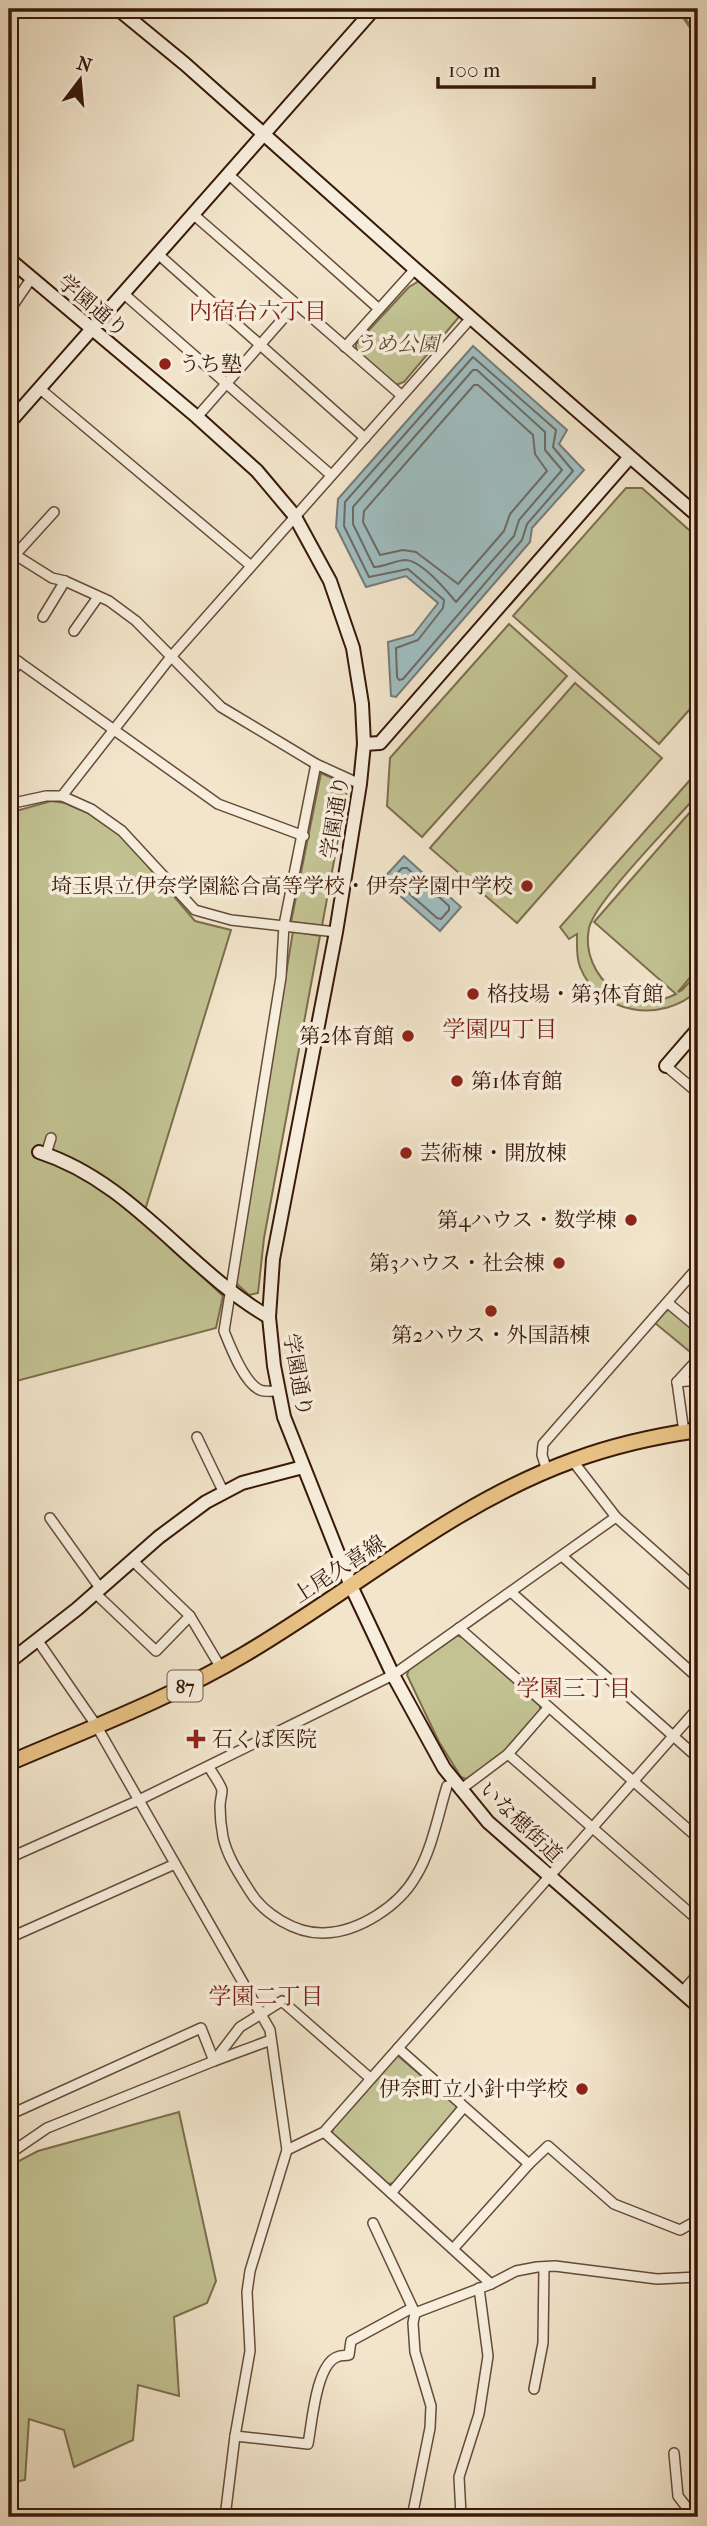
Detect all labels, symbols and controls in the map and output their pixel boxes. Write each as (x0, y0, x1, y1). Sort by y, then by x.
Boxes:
north arrow (46, 46, 116, 116)
scale bar (438, 46, 593, 90)
text: N (74, 52, 95, 77)
text: 100 m (448, 58, 501, 82)
street label: 学園通り (53, 270, 133, 342)
district label: 内宿台六丁目 (189, 298, 327, 325)
park label: うめ公園 (355, 332, 442, 356)
place label: うち塾 (179, 352, 242, 376)
marker: うち塾 (157, 356, 173, 372)
street label: 学園通り (317, 774, 353, 860)
place label: 埼玉県立伊奈学園総合高等学校・伊奈学園中学校 (51, 874, 513, 898)
marker: 埼玉県立伊奈学園総合高等学校・伊奈学園中学校 (519, 878, 535, 894)
place label: 格技場・第3体育館 (487, 982, 664, 1006)
marker: 格技場・第3体育館 (465, 986, 481, 1002)
district label: 学園四丁目 (443, 1016, 558, 1043)
place label: 第2体育館 (299, 1024, 394, 1048)
marker: 第2体育館 (400, 1028, 416, 1044)
place label: 第1体育館 (471, 1069, 563, 1093)
marker: 第1体育館 (449, 1073, 465, 1089)
place label: 芸術棟・開放棟 (420, 1141, 567, 1165)
marker: 芸術棟・開放棟 (398, 1145, 414, 1161)
place label: 第4ハウス・数学棟 (437, 1208, 617, 1232)
marker: 第4ハウス・数学棟 (623, 1212, 639, 1228)
place label: 第3ハウス・社会棟 (369, 1251, 545, 1275)
marker: 第3ハウス・社会棟 (551, 1255, 567, 1271)
marker: 第2ハウス・外国語棟 (483, 1303, 499, 1319)
place label: 第2ハウス・外国語棟 (391, 1323, 591, 1347)
street label: 学園通り (279, 1332, 317, 1418)
street label: 上尾久喜線 (288, 1530, 390, 1608)
road number: 87 (168, 1670, 202, 1702)
district label: 学園三丁目 (517, 1675, 632, 1702)
place label: 石くぼ医院 (212, 1727, 317, 1751)
marker: 石くぼ医院 (186, 1729, 206, 1749)
street label: いな穂街道 (475, 1777, 567, 1867)
district label: 学園二丁目 (209, 1983, 324, 2010)
place label: 伊奈町立小針中学校 (379, 2077, 568, 2101)
marker: 伊奈町立小針中学校 (574, 2081, 590, 2097)

